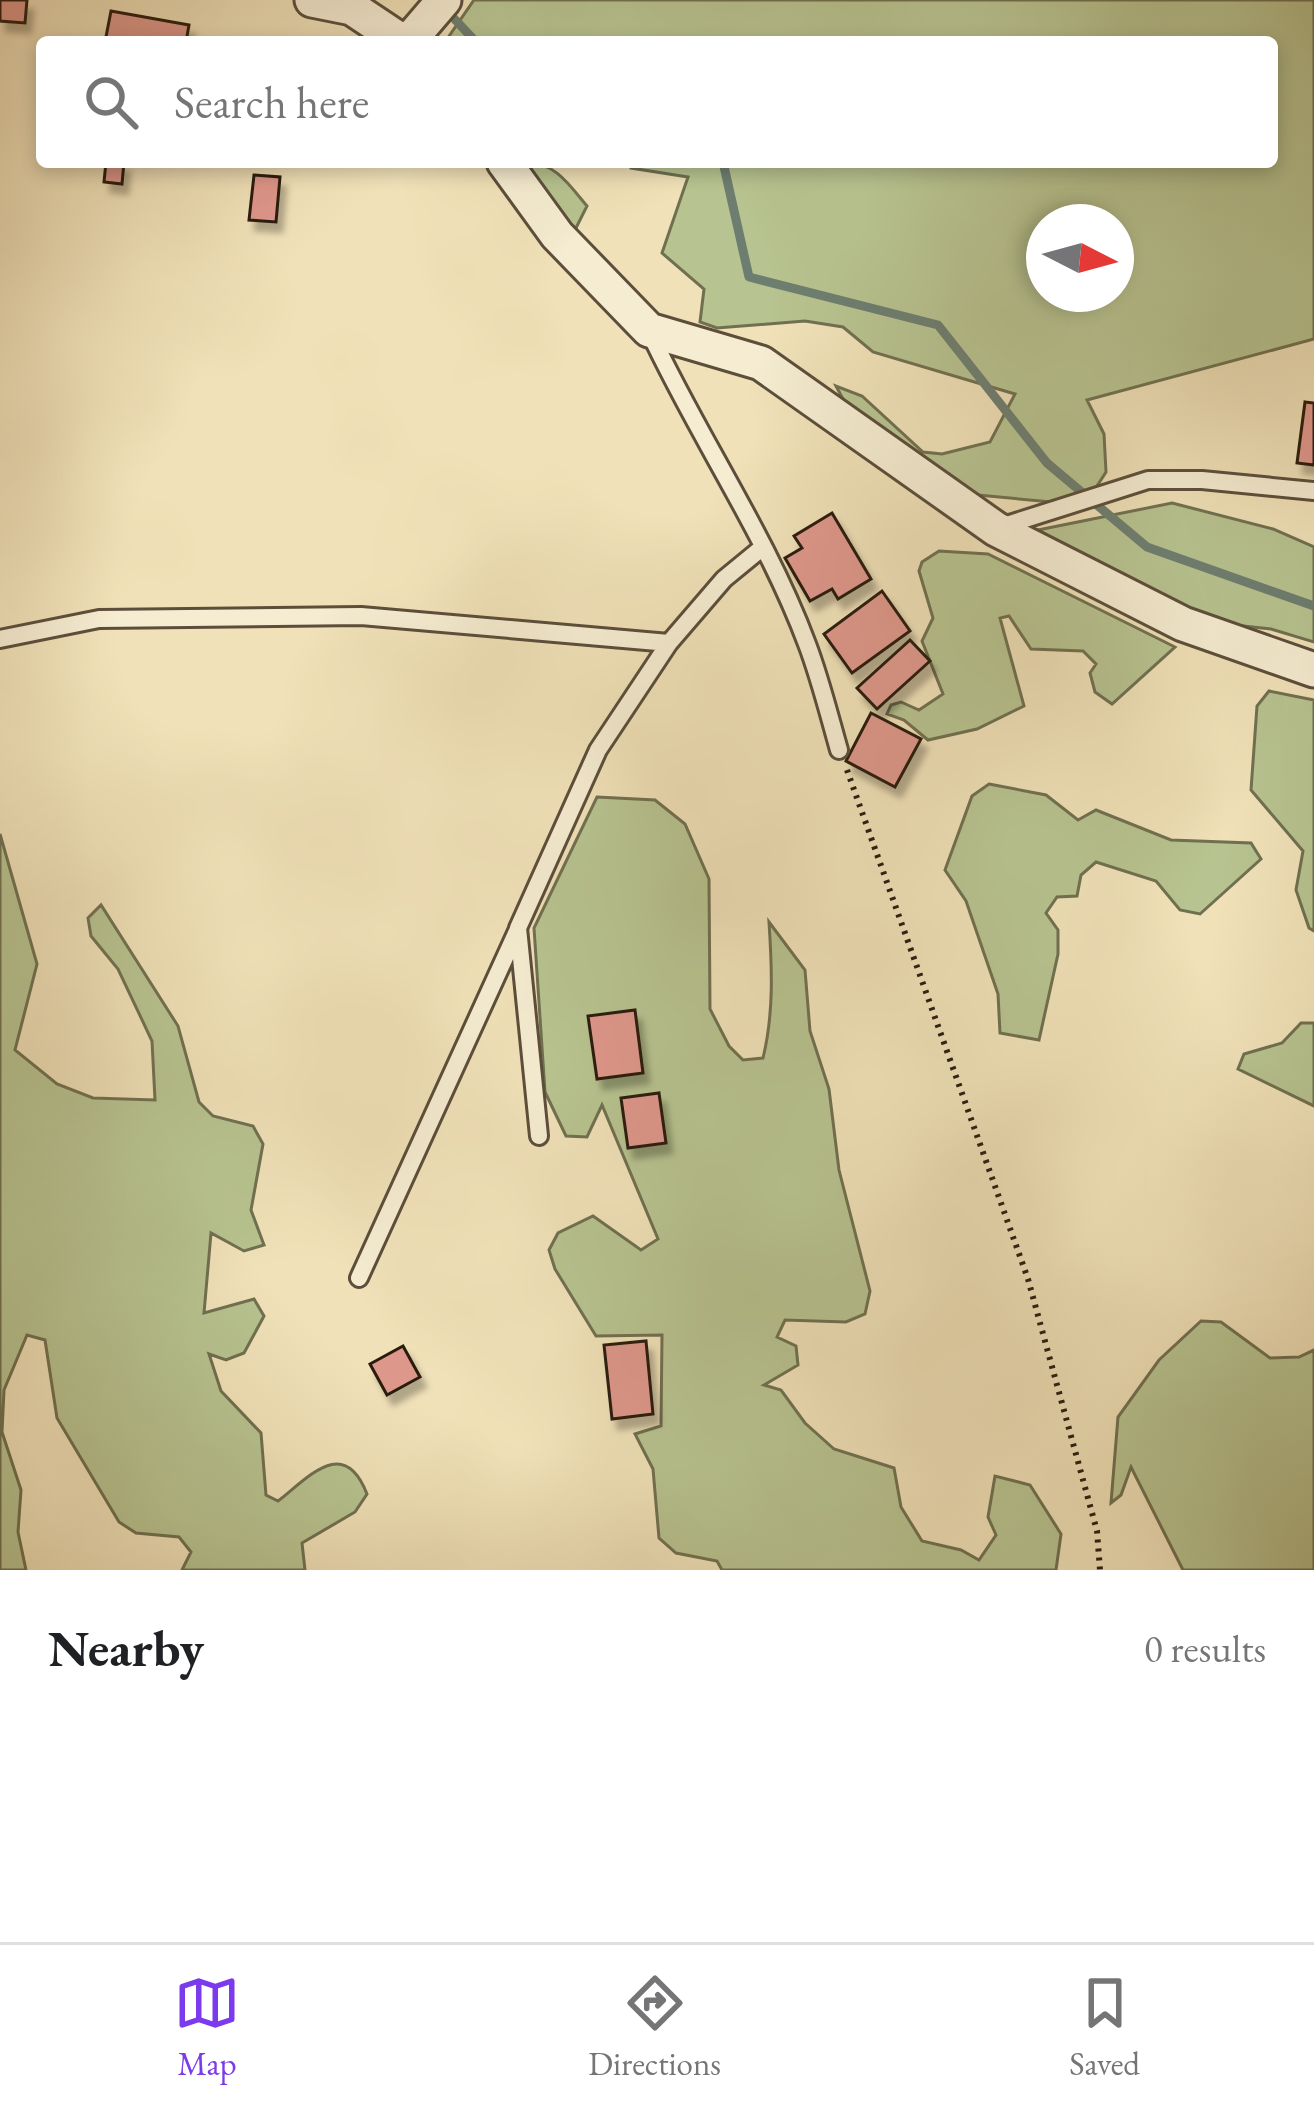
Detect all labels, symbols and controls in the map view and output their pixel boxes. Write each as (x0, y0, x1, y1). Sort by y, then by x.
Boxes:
search box (36, 36, 1278, 168)
icon: search (78, 69, 144, 135)
text: Search here (174, 73, 369, 131)
north arrow (1026, 204, 1134, 312)
text: Nearby (48, 1615, 204, 1681)
text: 0 results (1144, 1623, 1266, 1674)
tab: Map (174, 1970, 240, 2085)
tab: Directions (588, 1970, 721, 2085)
tab: Saved (1069, 1970, 1140, 2085)

